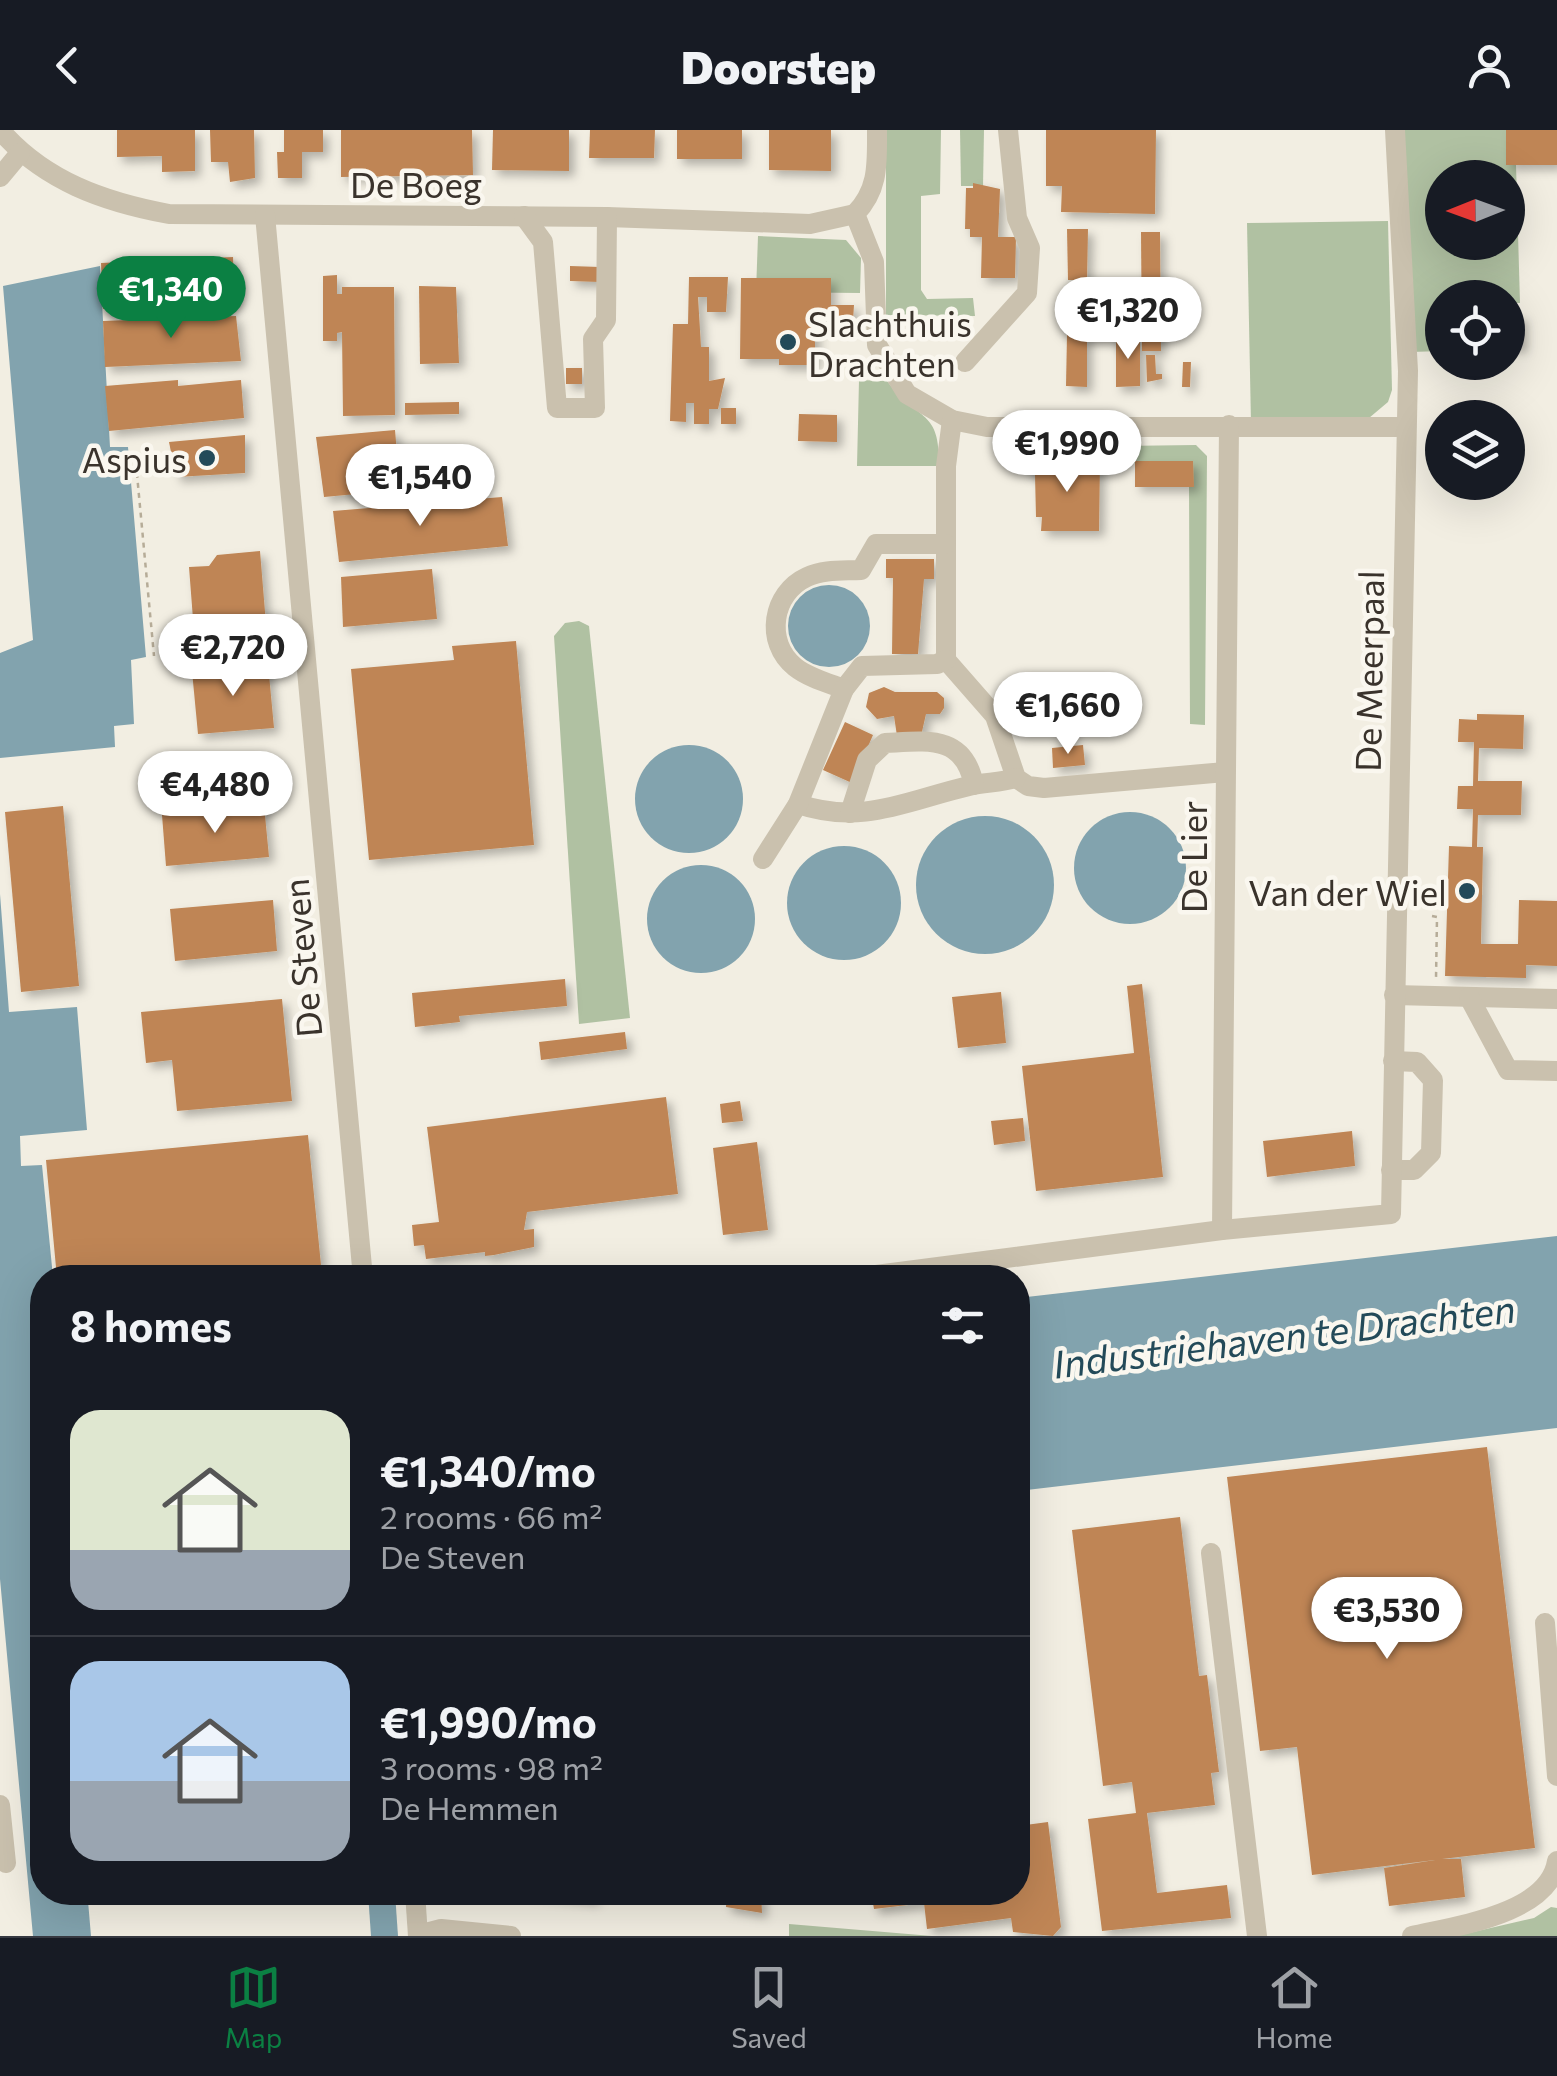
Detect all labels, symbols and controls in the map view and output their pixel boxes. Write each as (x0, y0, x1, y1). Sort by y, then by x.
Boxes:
icon: back (40, 38, 95, 93)
text: Doorstep (681, 38, 876, 93)
icon: person (1462, 38, 1517, 93)
north arrow (1425, 160, 1525, 260)
map controls (1425, 160, 1525, 500)
street label: De Boeg (350, 162, 482, 205)
pin: €1,340 (90, 256, 252, 341)
text: €1,340 (119, 268, 223, 308)
pin: €1,320 (1047, 277, 1209, 362)
button: locate (1425, 280, 1525, 380)
text: €1,320 (1077, 289, 1179, 329)
place label: Slachthuis Drachten (808, 301, 972, 384)
marker: Slachthuis Drachten (777, 331, 799, 353)
button: layers (1425, 400, 1525, 500)
pin: €1,990 (986, 410, 1148, 495)
text: €1,990 (1014, 422, 1120, 462)
place label: Aspius (82, 437, 187, 480)
pin: €1,540 (339, 444, 501, 529)
marker: Aspius (196, 447, 218, 469)
text: €1,540 (368, 456, 472, 496)
street label: De Meerpaal (1345, 570, 1391, 772)
pin: €2,720 (152, 614, 314, 699)
text: €2,720 (180, 626, 286, 666)
pin: €1,660 (987, 672, 1149, 757)
text: €1,660 (1015, 684, 1121, 724)
pin: €4,480 (134, 751, 296, 836)
text: €4,480 (160, 763, 270, 803)
street label: De Lier (1171, 801, 1214, 913)
place label: Van der Wiel (1248, 870, 1447, 913)
street label: De Steven (273, 877, 329, 1039)
marker: Van der Wiel (1456, 880, 1478, 902)
water label: Industriehaven te Drachten (1050, 1283, 1518, 1387)
icon: filters (935, 1298, 990, 1353)
text: 8 homes (70, 1299, 232, 1351)
text: €1,340/mo (380, 1444, 596, 1496)
icon: home (150, 1450, 270, 1570)
text: 2 rooms · 66 m² (380, 1496, 602, 1536)
text: De Steven (380, 1536, 525, 1576)
pin: €3,530 (1306, 1577, 1468, 1662)
text: €3,530 (1333, 1589, 1441, 1629)
text: €1,990/mo (380, 1695, 597, 1747)
icon: home (150, 1701, 270, 1821)
text: 3 rooms · 98 m² (380, 1747, 603, 1787)
text: De Hemmen (380, 1787, 559, 1827)
tab: Map (224, 1960, 282, 2054)
tab: Saved (731, 1960, 807, 2054)
tab: Home (1256, 1960, 1333, 2054)

